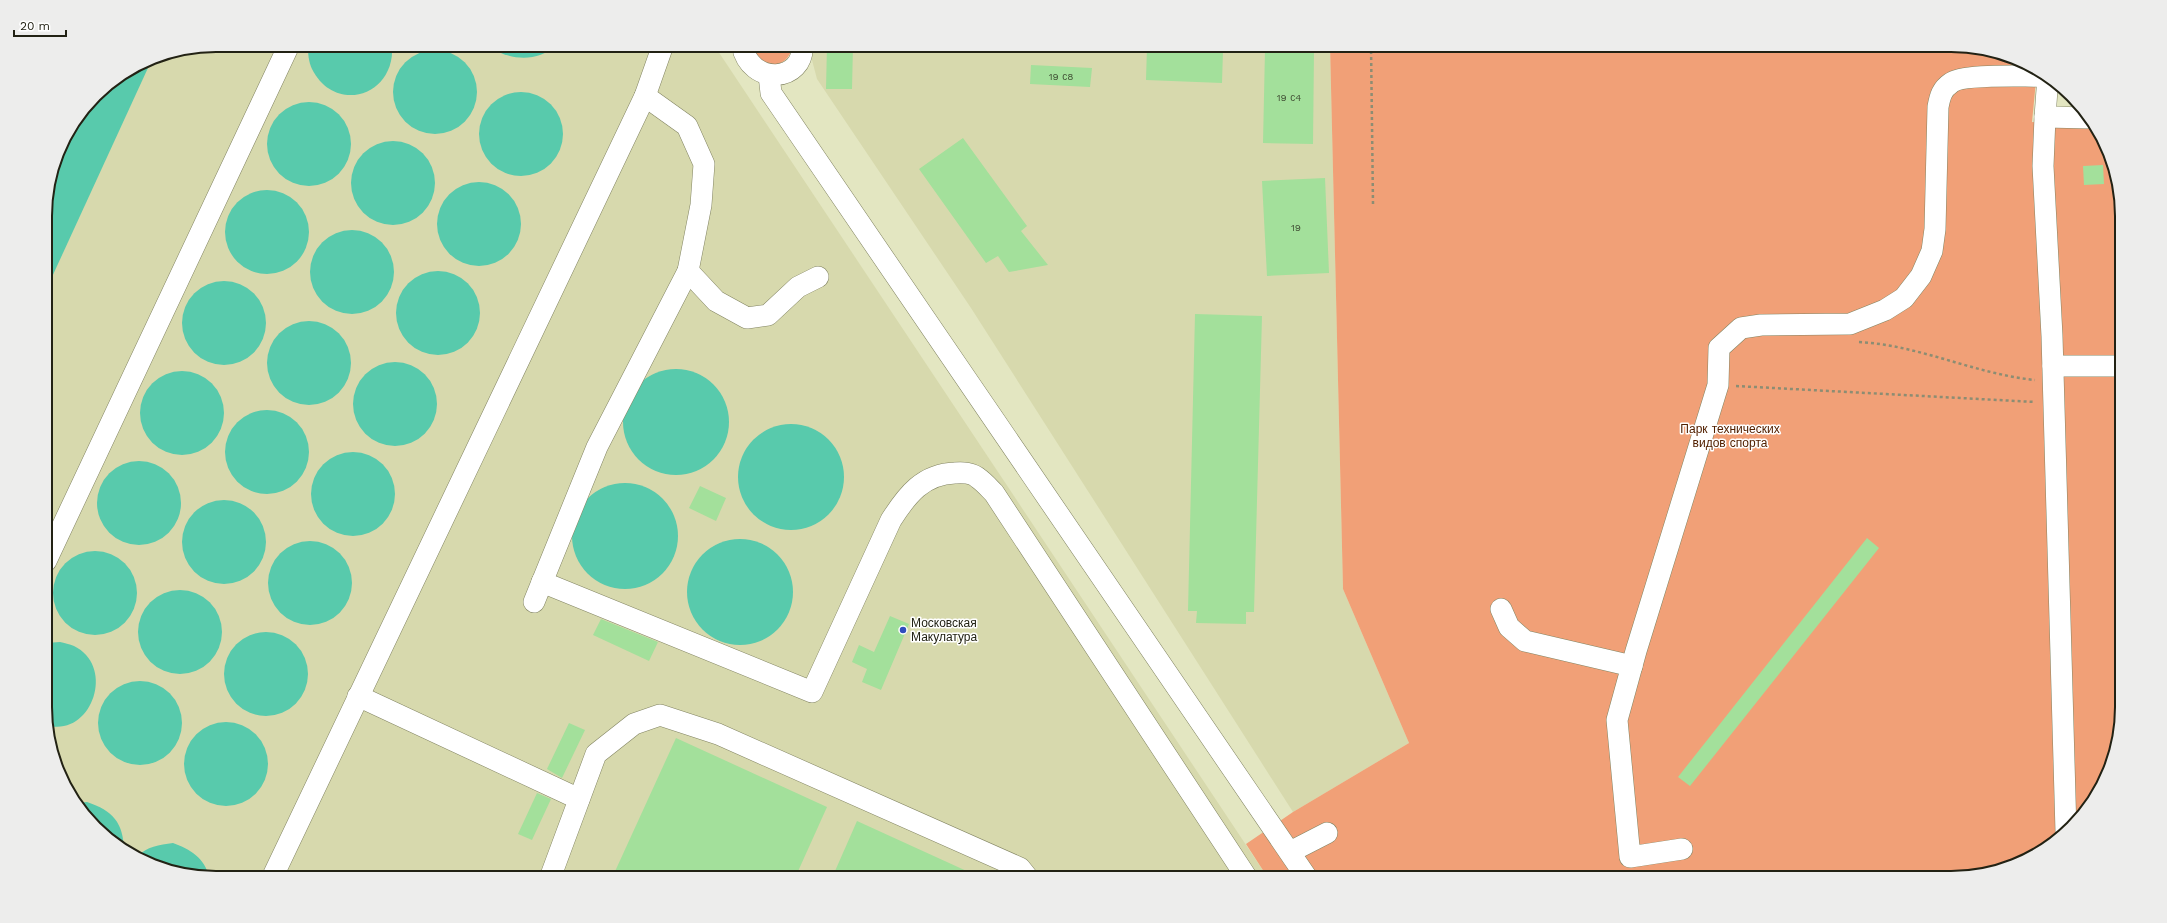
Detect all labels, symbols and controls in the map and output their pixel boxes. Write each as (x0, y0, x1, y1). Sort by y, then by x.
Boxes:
scale bar (14, 12, 66, 38)
text: 20 m (20, 19, 50, 33)
house number: 19 с8 (1049, 71, 1073, 82)
house number: 19 с4 (1277, 92, 1301, 103)
house number: 19 (1291, 222, 1301, 233)
park label: Парк технических видов спорта (1680, 422, 1780, 450)
place label: Московская Макулатура (911, 616, 978, 644)
marker: Московская Макулатура (898, 625, 908, 635)

